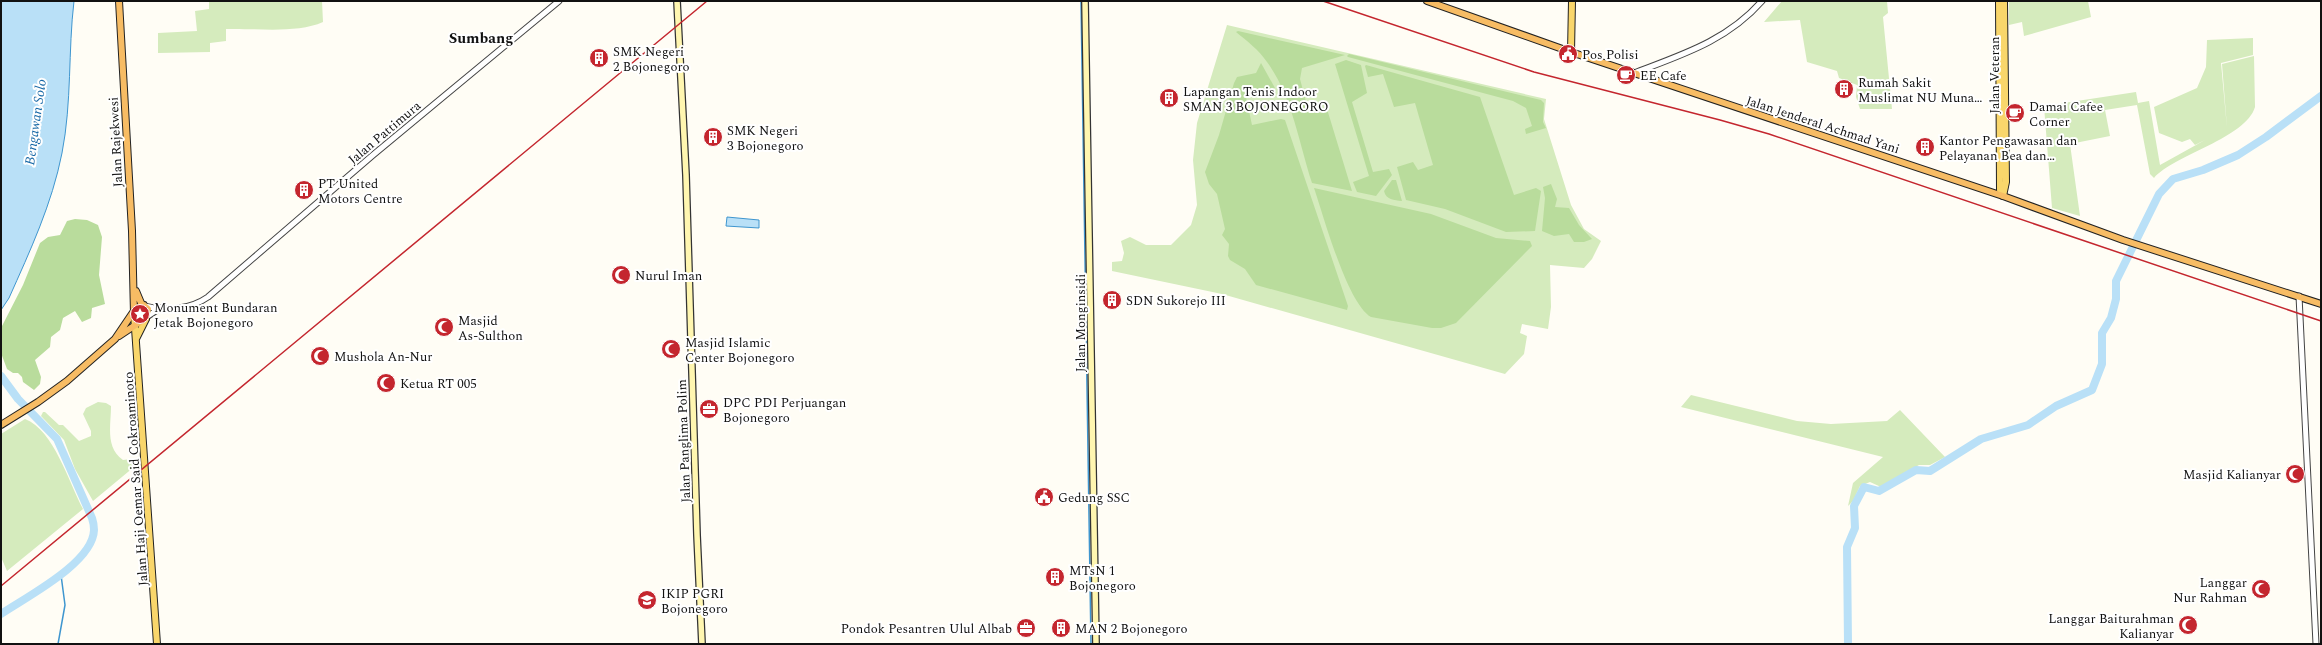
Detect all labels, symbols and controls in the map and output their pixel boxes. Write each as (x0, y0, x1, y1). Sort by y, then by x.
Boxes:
district label: Sumbang (449, 27, 513, 50)
street label: Jalan Veteran (1985, 36, 2005, 114)
place label: SMK Negeri 2 Bojonegoro (613, 42, 690, 77)
public building icon: Pos Polisi (1557, 43, 1579, 65)
place label: Pos Polisi (1582, 45, 1639, 65)
building icon: SMK Negeri 2 Bojonegoro (588, 47, 610, 69)
cafe icon: EE Cafe (1615, 64, 1637, 86)
place label: EE Cafe (1640, 66, 1687, 86)
place label: Rumah Sakit Muslimat NU Muna… (1858, 73, 1983, 108)
water label: Bengawan Solo (19, 78, 52, 167)
building icon: Rumah Sakit Muslimat NU Muna… (1833, 78, 1855, 100)
place label: Lapangan Tenis Indoor SMAN 3 BOJONEGORO (1183, 82, 1328, 117)
building icon: Lapangan Tenis Indoor SMAN 3 BOJONEGORO (1158, 87, 1180, 109)
street label: Jalan Jenderal Achmad Yani (1743, 91, 1902, 159)
street label: Jalan Rajekwesi (104, 96, 128, 188)
street label: Jalan Pattimura (344, 96, 426, 169)
place label: Damai Cafee Corner (2029, 97, 2103, 132)
cafe icon: Damai Cafee Corner (2004, 102, 2026, 124)
place label: SMK Negeri 3 Bojonegoro (727, 121, 804, 156)
building icon: SMK Negeri 3 Bojonegoro (702, 126, 724, 148)
place label: Kantor Pengawasan dan Pelayanan Bea dan… (1939, 131, 2078, 166)
building icon: Kantor Pengawasan dan Pelayanan Bea dan… (1914, 136, 1936, 158)
place label: PT United Motors Centre (318, 174, 403, 209)
building icon: PT United Motors Centre (293, 179, 315, 201)
mosque icon: Nurul Iman (610, 264, 632, 286)
place label: Nurul Iman (635, 266, 703, 286)
street label: Jalan Monginsidi (1071, 274, 1091, 372)
building icon: SDN Sukorejo III (1101, 289, 1123, 311)
place label: SDN Sukorejo III (1126, 291, 1226, 311)
place label: Monument Bundaran Jetak Bojonegoro (154, 298, 278, 333)
place icon: Monument Bundaran Jetak Bojonegoro (129, 303, 151, 325)
place label: Masjid As-Sulthon (458, 311, 523, 346)
mosque icon: Masjid As-Sulthon (433, 316, 455, 338)
place label: Masjid Islamic Center Bojonegoro (685, 333, 794, 368)
mosque icon: Masjid Islamic Center Bojonegoro (660, 338, 682, 360)
mosque icon: Mushola An-Nur (309, 345, 331, 367)
place label: Mushola An-Nur (334, 347, 432, 367)
street label: Jalan Haji Oemar Said Cokroaminoto (119, 371, 153, 587)
mosque icon: Ketua RT 005 (375, 372, 397, 394)
place label: Ketua RT 005 (400, 374, 477, 394)
street label: Jalan Panglima Polim (672, 379, 696, 503)
place label: DPC PDI Perjuangan Bojonegoro (723, 393, 847, 428)
office icon: DPC PDI Perjuangan Bojonegoro (698, 398, 720, 420)
mosque icon: Masjid Kalianyar (2284, 463, 2306, 485)
place label: Masjid Kalianyar (2183, 465, 2281, 485)
public building icon: Gedung SSC (1033, 486, 1055, 508)
place label: Gedung SSC (1058, 488, 1130, 508)
place label: MTsN 1 Bojonegoro (1069, 561, 1136, 596)
building icon: MTsN 1 Bojonegoro (1044, 566, 1066, 588)
place label: Langgar Nur Rahman (2173, 573, 2247, 608)
mosque icon: Langgar Nur Rahman (2250, 578, 2272, 600)
place label: IKIP PGRI Bojonegoro (661, 584, 728, 619)
school or university icon: IKIP PGRI Bojonegoro (636, 589, 658, 611)
place label: Langgar Baiturahman Kalianyar (2048, 609, 2174, 644)
mosque icon: Langgar Baiturahman Kalianyar (2177, 614, 2199, 636)
office icon: Pondok Pesantren Ulul Albab (1015, 617, 1037, 639)
building icon: MAN 2 Bojonegoro (1050, 617, 1072, 639)
place label: Pondok Pesantren Ulul Albab (841, 619, 1012, 639)
place label: MAN 2 Bojonegoro (1075, 619, 1187, 639)

